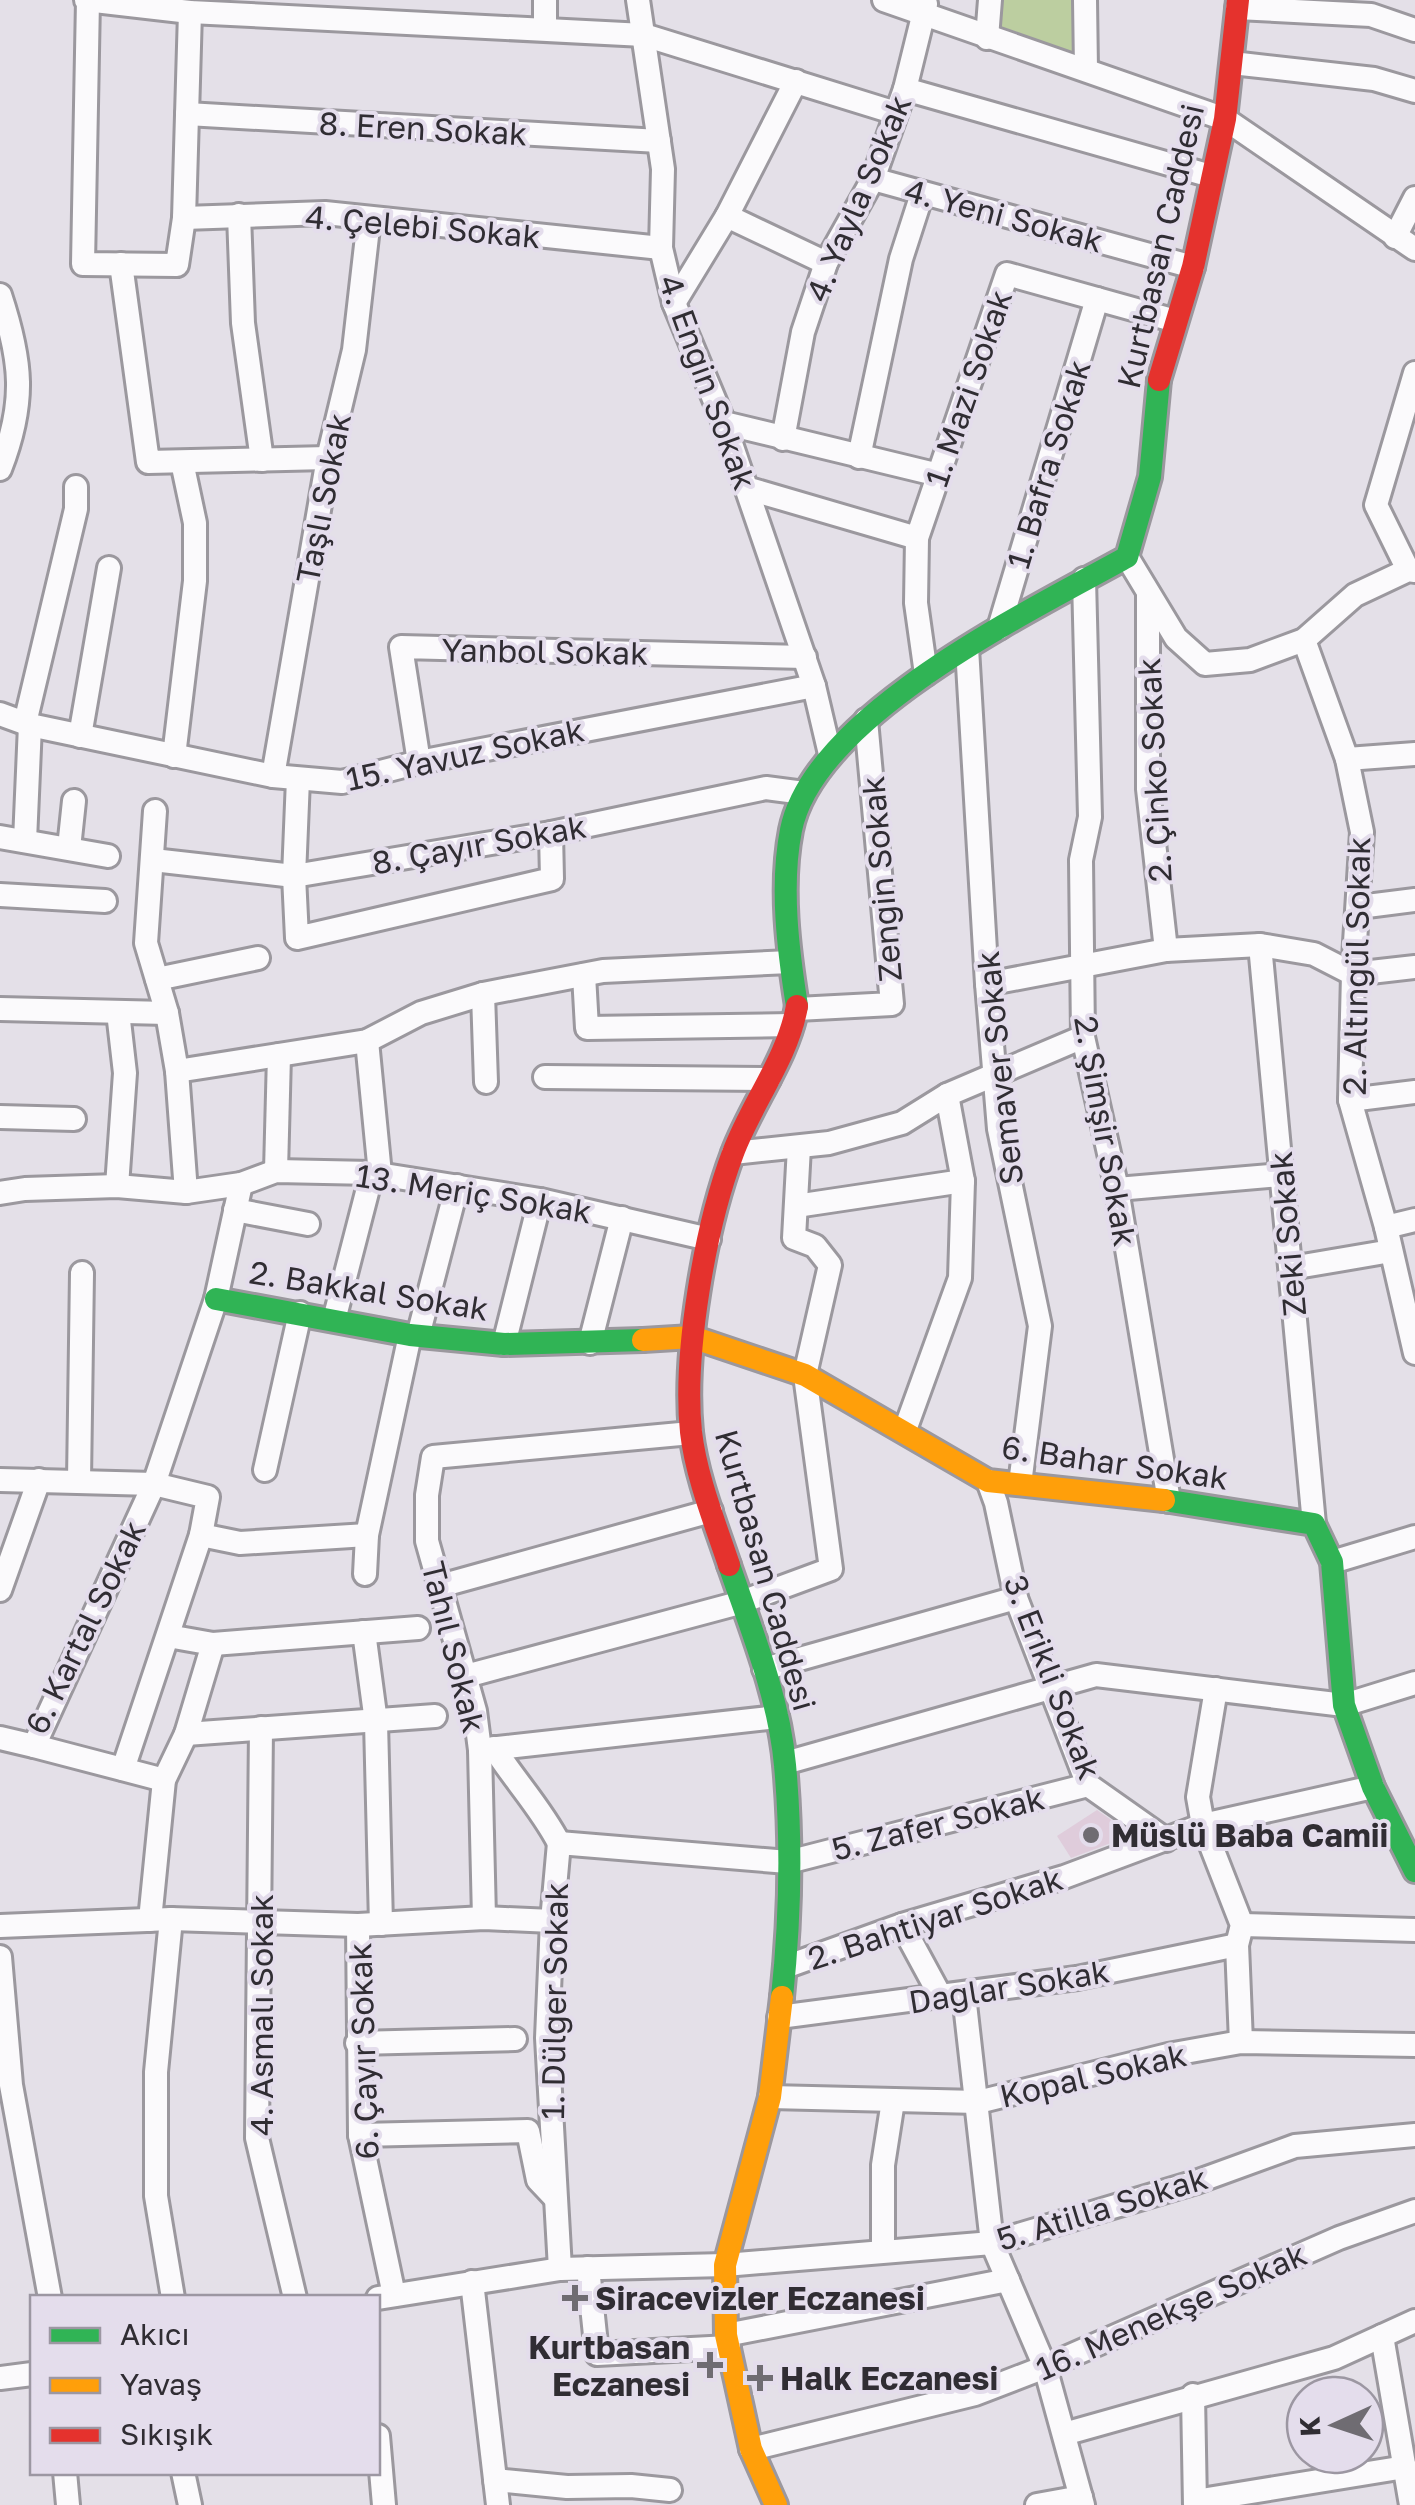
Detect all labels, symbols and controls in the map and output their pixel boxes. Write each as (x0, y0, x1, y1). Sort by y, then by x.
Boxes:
street label: 4. Yayla Sokak (797, 89, 919, 307)
street label: Kurtbasan Caddesi (1109, 100, 1211, 392)
street label: 8. Eren Sokak (318, 104, 528, 152)
street label: 4. Yeni Sokak (901, 170, 1107, 260)
street label: 4. Çelebi Sokak (304, 197, 542, 255)
street label: 4. Engin Sokak (652, 269, 764, 495)
street label: 1. Mazi Sokak (917, 285, 1019, 491)
street label: 1. Bafra Sokak (998, 355, 1098, 573)
street label: Taşlı Sokak (288, 410, 358, 586)
street label: Yanbol Sokak (441, 630, 649, 672)
street label: 2. Çinko Sokak (1129, 657, 1179, 883)
street label: 15. Yavuz Sokak (343, 710, 587, 798)
street label: Zengin Sokak (853, 775, 909, 983)
street label: 8. Çayır Sokak (369, 806, 589, 882)
street label: 2. Altıngül Sokak (1335, 836, 1377, 1096)
street label: Semaver Sokak (968, 949, 1030, 1187)
street label: 2. Şimşir Sokak (1067, 1013, 1145, 1249)
street label: Zeki Sokak (1261, 1150, 1313, 1318)
street label: 13. Meriç Sokak (353, 1156, 595, 1230)
street label: 2. Bakkal Sokak (247, 1252, 491, 1328)
street label: Kurtbasan Caddesi (708, 1425, 824, 1715)
street label: 6. Bahar Sokak (999, 1427, 1231, 1497)
street label: 6. Kartal Sokak (17, 1514, 153, 1740)
street label: Tahıl Sokak (414, 1557, 494, 1737)
street label: 3. Erikli Sokak (997, 1570, 1109, 1784)
street label: 5. Zafer Sokak (828, 1778, 1048, 1868)
place label: Müslü Baba Camii (1111, 1816, 1388, 1854)
marker: Müslü Baba Camii (1080, 1824, 1102, 1846)
street label: 2. Bahtiyar Sokak (803, 1859, 1067, 1977)
street label: 1. Dülger Sokak (533, 1882, 575, 2120)
street label: 4. Asmalı Sokak (242, 1894, 280, 2136)
street label: 6. Çayır Sokak (340, 1942, 386, 2160)
street label: Dağlar Sokak (906, 1951, 1112, 2021)
street label: Kopal Sokak (996, 2035, 1190, 2115)
street label: 5. Atilla Sokak (992, 2158, 1212, 2258)
street label: 16. Menekşe Sokak (1030, 2234, 1312, 2388)
place label: Siracevizler Eczanesi (595, 2279, 925, 2317)
marker: Siracevizler Eczanesi (564, 2287, 586, 2309)
legend (30, 2295, 380, 2475)
text: Akıcı (120, 2316, 189, 2352)
place label: Kurtbasan Eczanesi (528, 2328, 690, 2403)
marker: Kurtbasan Eczanesi (699, 2354, 721, 2376)
place label: Halk Eczanesi (780, 2359, 998, 2397)
text: Yavaş (120, 2366, 202, 2402)
marker: Halk Eczanesi (749, 2367, 771, 2389)
north arrow (1285, 2375, 1385, 2475)
text: K (1293, 2415, 1327, 2437)
text: Sıkışık (120, 2416, 213, 2452)

